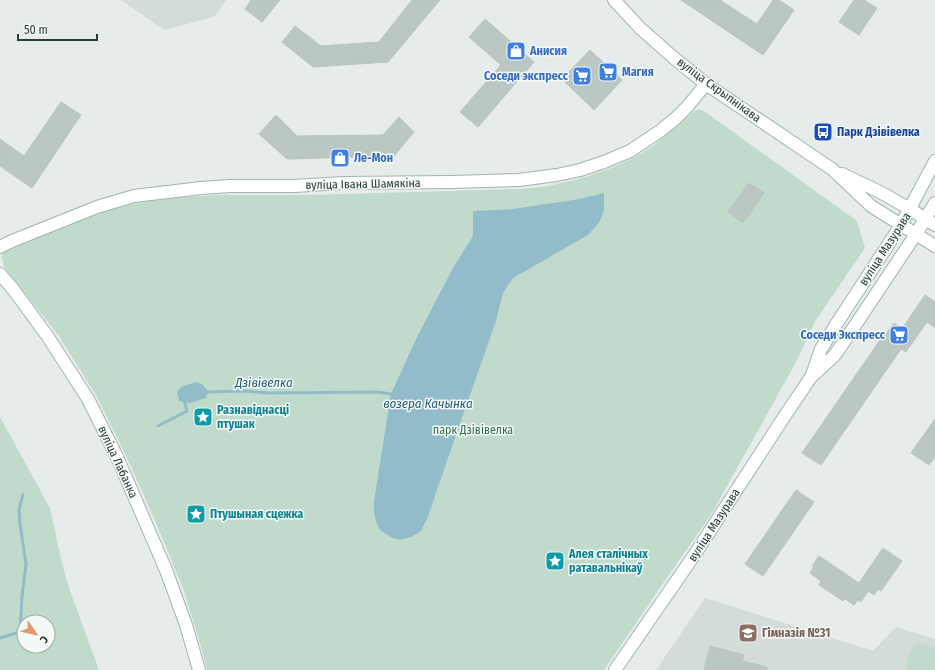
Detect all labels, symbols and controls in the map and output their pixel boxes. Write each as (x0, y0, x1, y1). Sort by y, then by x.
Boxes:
scale bar (18, 16, 97, 42)
text: 50 m (24, 23, 48, 37)
shop icon: Анисия (505, 40, 527, 62)
place label: Анисия (529, 44, 567, 58)
street label: вуліца Скрыпнікава (674, 55, 764, 125)
supermarket icon: Магия (597, 61, 619, 83)
supermarket icon: Соседи экспресс (571, 65, 593, 87)
place label: Магия (622, 65, 654, 79)
place label: Соседи экспресс (484, 69, 569, 83)
bus stop icon: Парк Дзівівелка (812, 121, 834, 143)
place label: Парк Дзівівелка (837, 125, 920, 139)
shop icon: Ле-Мон (329, 147, 351, 169)
place label: Ле-Мон (354, 151, 393, 165)
street label: вуліца Івана Шамякіна (305, 176, 421, 192)
street label: вуліца Мазурава (856, 210, 914, 288)
supermarket icon: Соседи Экспресс (888, 324, 910, 346)
place label: Соседи Экспресс (800, 328, 886, 342)
water label: Дзівівелка (234, 375, 293, 390)
water label: возера Качынка (383, 396, 473, 411)
place label: Разнавіднасці птушак (217, 403, 289, 431)
place icon: Разнавіднасці птушак (192, 406, 214, 428)
park label: парк Дзівівелка (433, 423, 513, 437)
street label: вуліца Лабанка (95, 424, 141, 500)
street label: вуліца Мазурава (685, 486, 743, 564)
place icon: Птушыная сцежка (185, 503, 207, 525)
place label: Птушыная сцежка (210, 507, 303, 521)
place label: Алея сталічных ратавальнікаў (568, 547, 648, 575)
place icon: Алея сталічных ратавальнікаў (544, 550, 566, 572)
north arrow (16, 614, 56, 654)
school or university icon: Гімназія №31 (737, 622, 759, 644)
place label: Гімназія №31 (762, 626, 830, 640)
text: С (37, 633, 51, 646)

